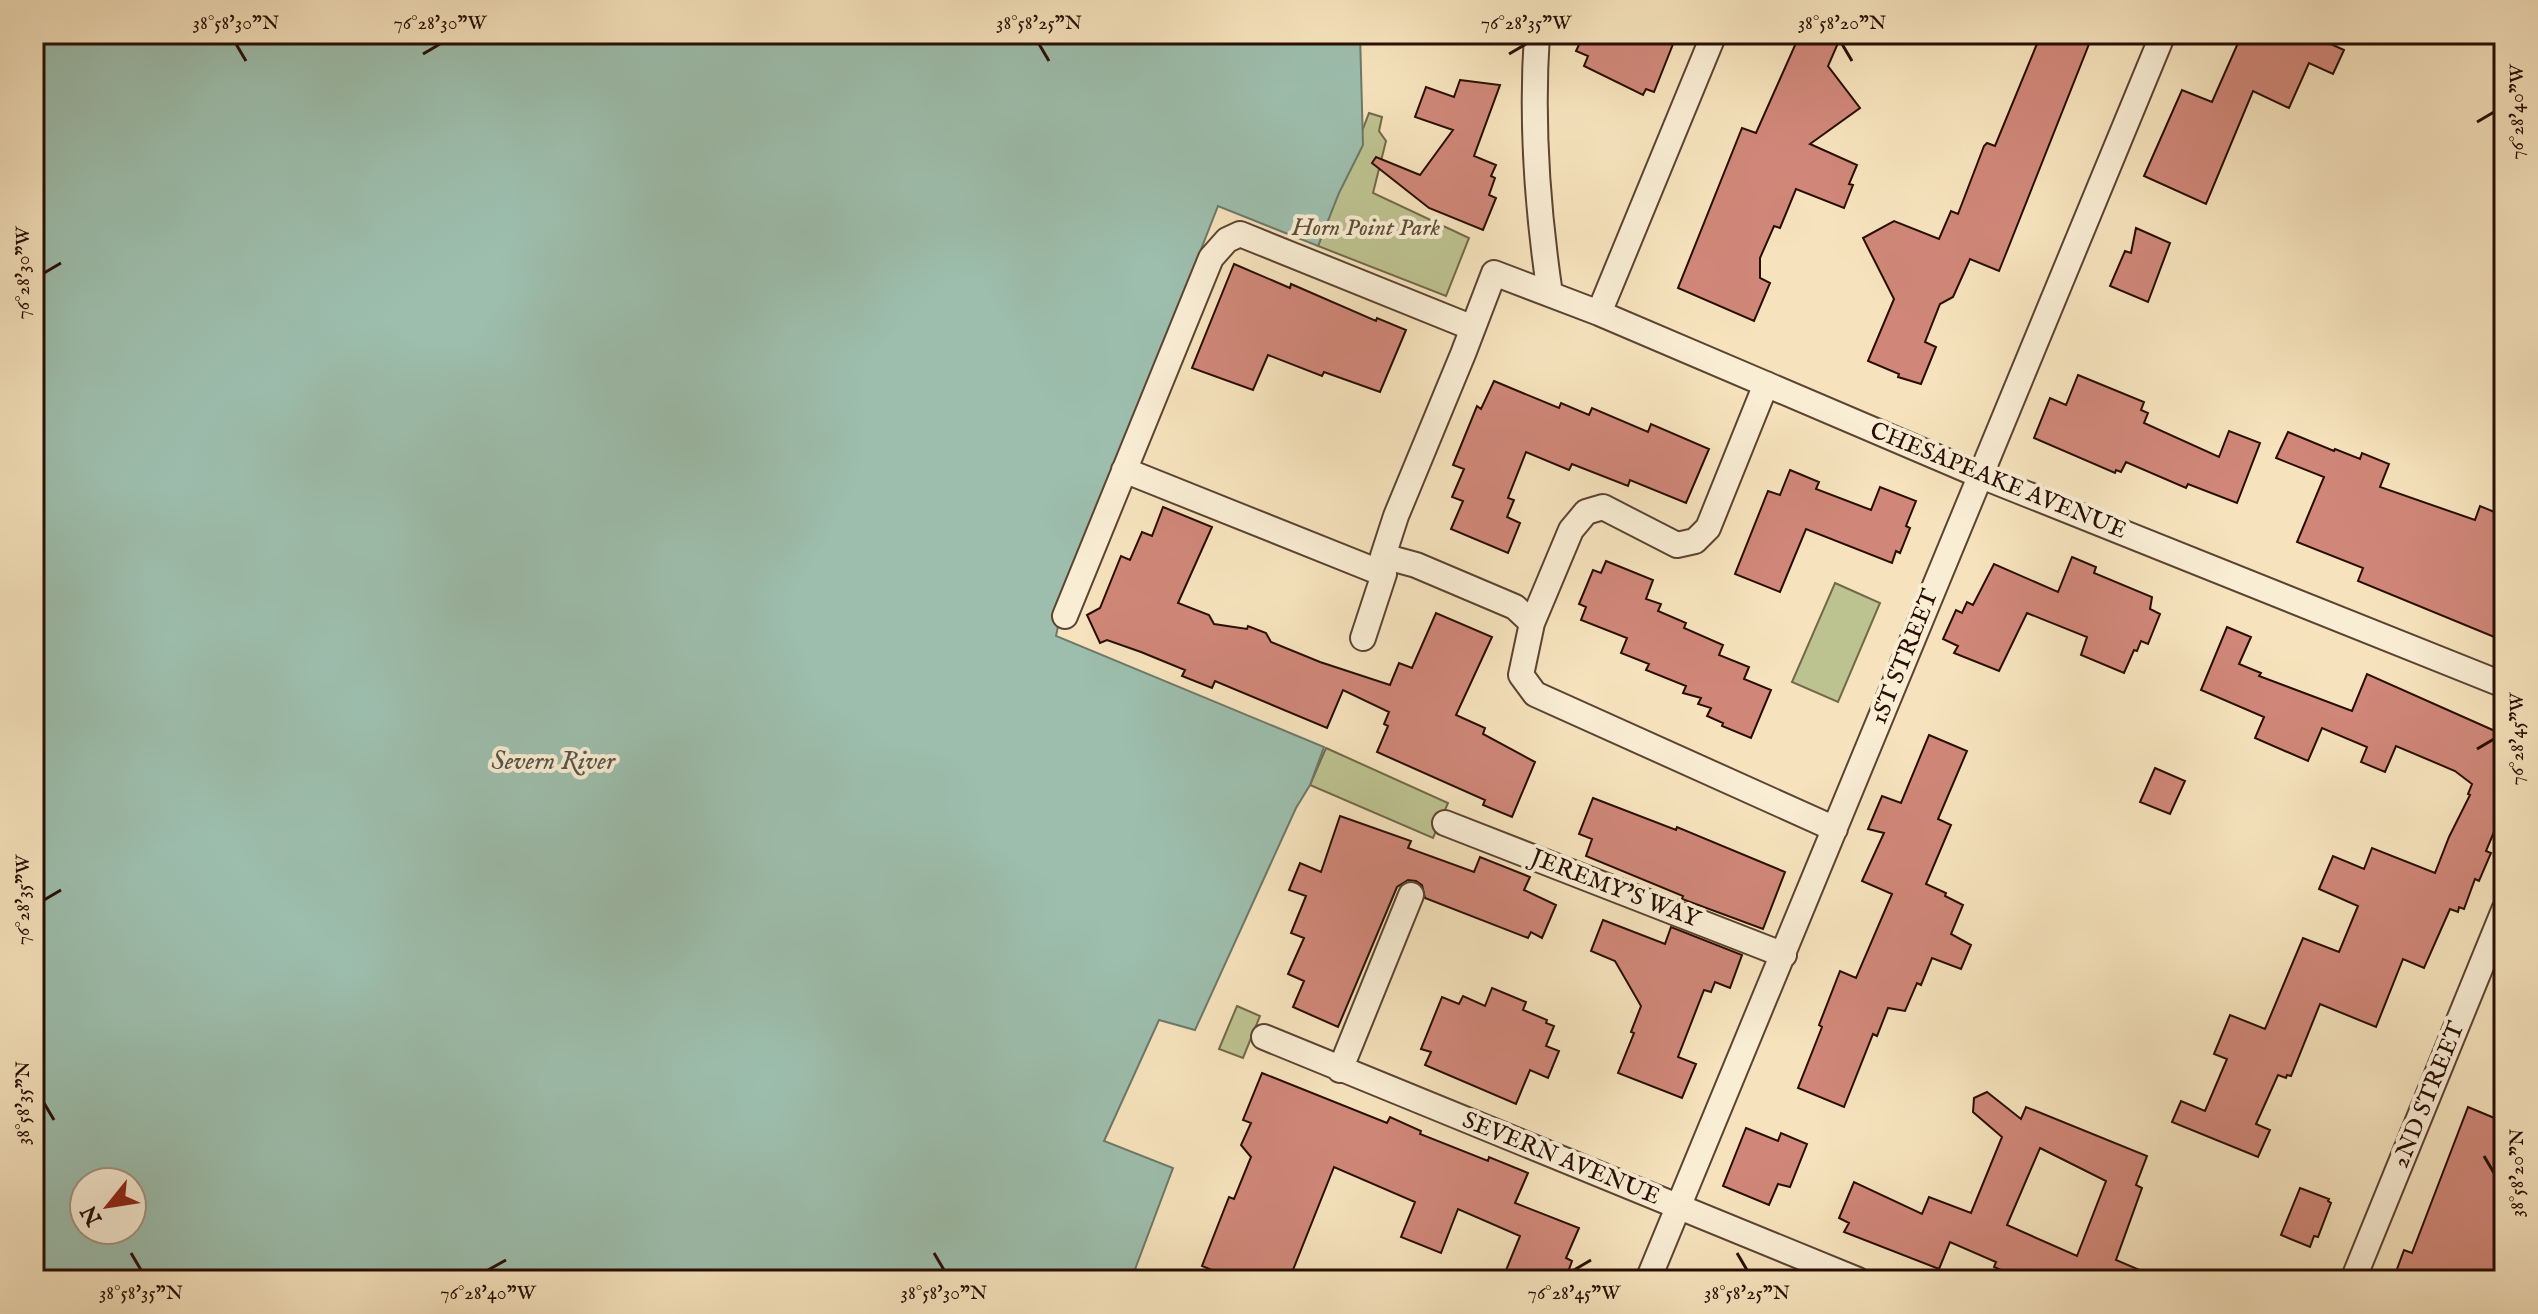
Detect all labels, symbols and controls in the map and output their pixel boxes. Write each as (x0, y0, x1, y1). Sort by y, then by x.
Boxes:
text: 38°58'30"N (193, 11, 279, 36)
text: 76°28'30"W (393, 11, 488, 36)
text: 38°58'25"N (996, 11, 1082, 36)
text: 76°28'35"W (1481, 11, 1572, 36)
text: 38°58'20"N (1798, 11, 1886, 36)
text: 76°28'40"W (2505, 63, 2530, 160)
park label: Horn Point Park (1291, 213, 1440, 244)
text: 76°28'30"W (11, 225, 36, 320)
street label: CHESAPEAKE AVENUE (1865, 415, 2131, 547)
street label: 1ST STREET (1864, 585, 1946, 729)
text: 76°28'45"W (2505, 692, 2530, 785)
water label: Severn River (491, 745, 616, 778)
street label: JEREMY'S WAY (1523, 841, 1706, 936)
text: 76°28'35"W (11, 854, 36, 945)
street label: 2ND STREET (2386, 1017, 2473, 1173)
text: 38°58'35"N (11, 1061, 36, 1145)
street label: SEVERN AVENUE (1458, 1105, 1664, 1213)
text: 38°58'20"N (2505, 1129, 2530, 1217)
north arrow (68, 1166, 148, 1246)
text: N (76, 1200, 110, 1231)
text: 38°58'35"N (99, 1281, 183, 1306)
text: 76°28'40"W (440, 1281, 537, 1306)
text: 38°58'30"N (901, 1281, 987, 1306)
text: 76°28'45"W (1528, 1281, 1621, 1306)
text: 38°58'25"N (1704, 1281, 1790, 1306)

